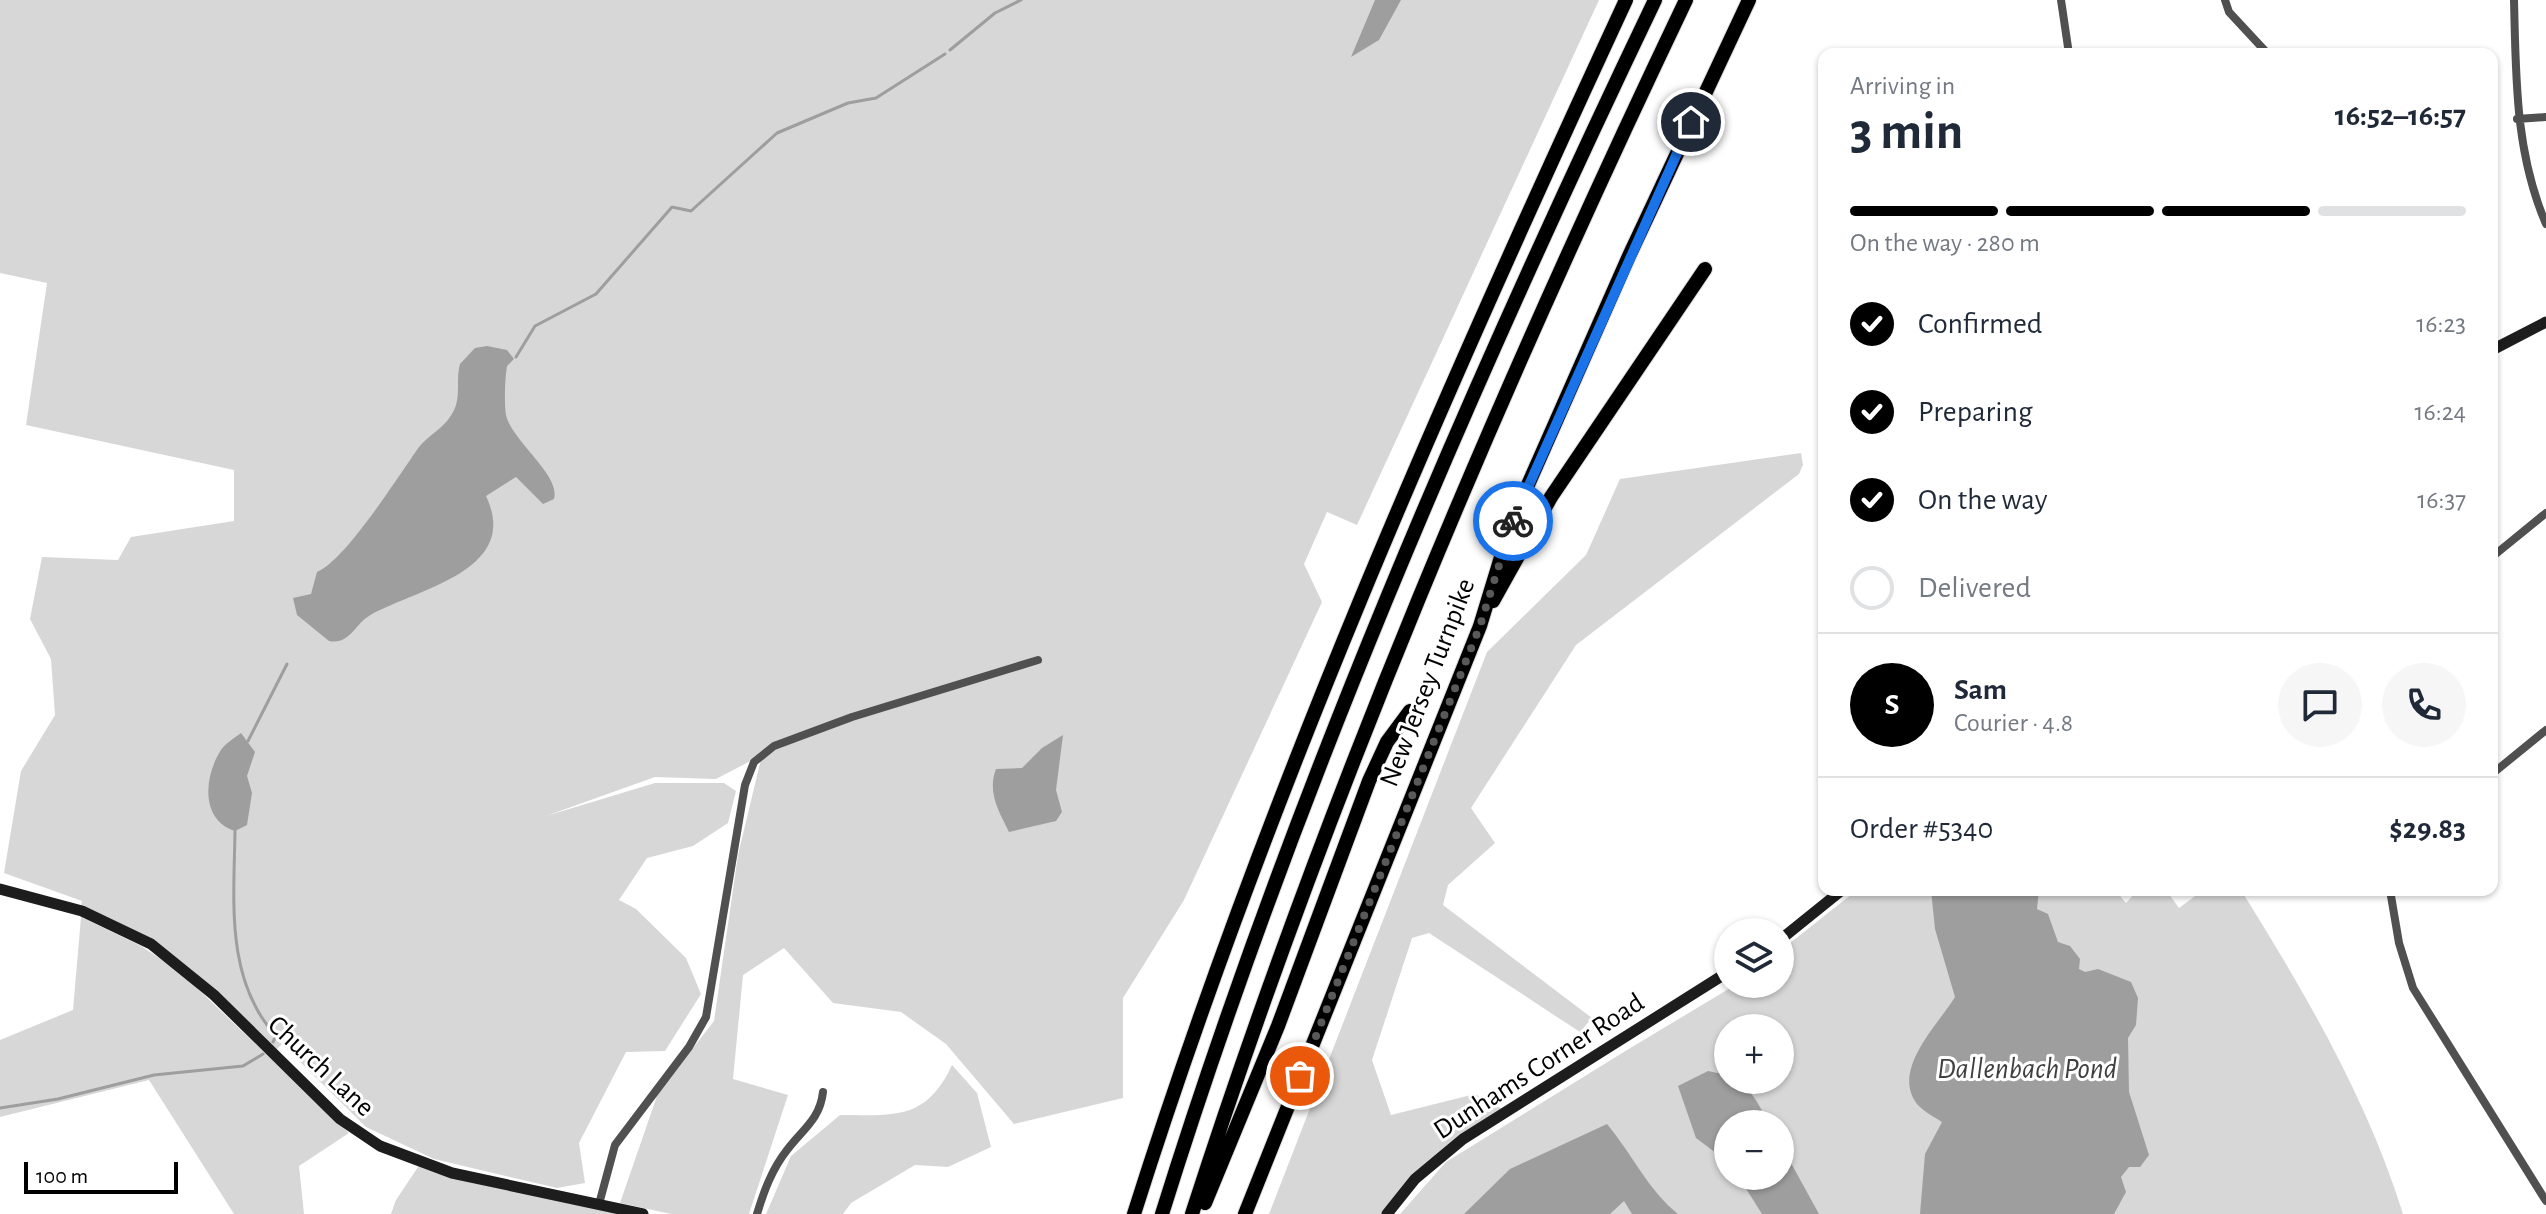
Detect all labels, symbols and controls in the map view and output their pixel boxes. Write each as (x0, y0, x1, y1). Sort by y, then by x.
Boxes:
text: Arriving in (1850, 73, 1955, 99)
pin (1657, 88, 1725, 156)
icon: home (1669, 100, 1713, 144)
text: 16:52–16:57 (2335, 101, 2466, 131)
text: 3 min (1850, 106, 1963, 158)
text: On the way · 280 m (1850, 230, 2040, 256)
icon: check (1850, 302, 1894, 346)
text: Confirmed (1918, 309, 2042, 339)
text: 16:23 (2416, 311, 2466, 337)
icon: check (1850, 390, 1894, 434)
text: Preparing (1918, 397, 2033, 427)
text: 16:24 (2415, 399, 2466, 425)
icon: check (1850, 478, 1894, 522)
courier (1473, 481, 1553, 561)
text: On the way (1918, 485, 2047, 515)
text: 16:37 (2417, 487, 2466, 513)
icon: bike (1491, 499, 1535, 543)
text: Delivered (1918, 573, 2031, 603)
street label: New Jersey Turnpike (1375, 575, 1480, 791)
button: chat (2278, 663, 2362, 747)
button: phone (2382, 663, 2466, 747)
text: Sam (1954, 675, 2007, 705)
text: S (1885, 690, 1899, 720)
text: Courier · 4.8 (1954, 710, 2073, 736)
text: Order #5340 (1850, 814, 1993, 844)
text: $29.83 (2389, 814, 2466, 844)
map controls (1714, 918, 1794, 1190)
button: layers (1714, 918, 1794, 998)
street label: Dunhams Corner Road (1429, 988, 1649, 1145)
street label: Church Lane (262, 1011, 379, 1122)
button: + (1714, 1014, 1794, 1094)
pin (1266, 1042, 1334, 1110)
icon: bag (1278, 1054, 1322, 1098)
water label: Dallenbach Pond (1937, 1054, 2117, 1084)
button: − (1714, 1110, 1794, 1190)
scale bar (24, 1158, 178, 1194)
text: 100 m (36, 1165, 88, 1187)

